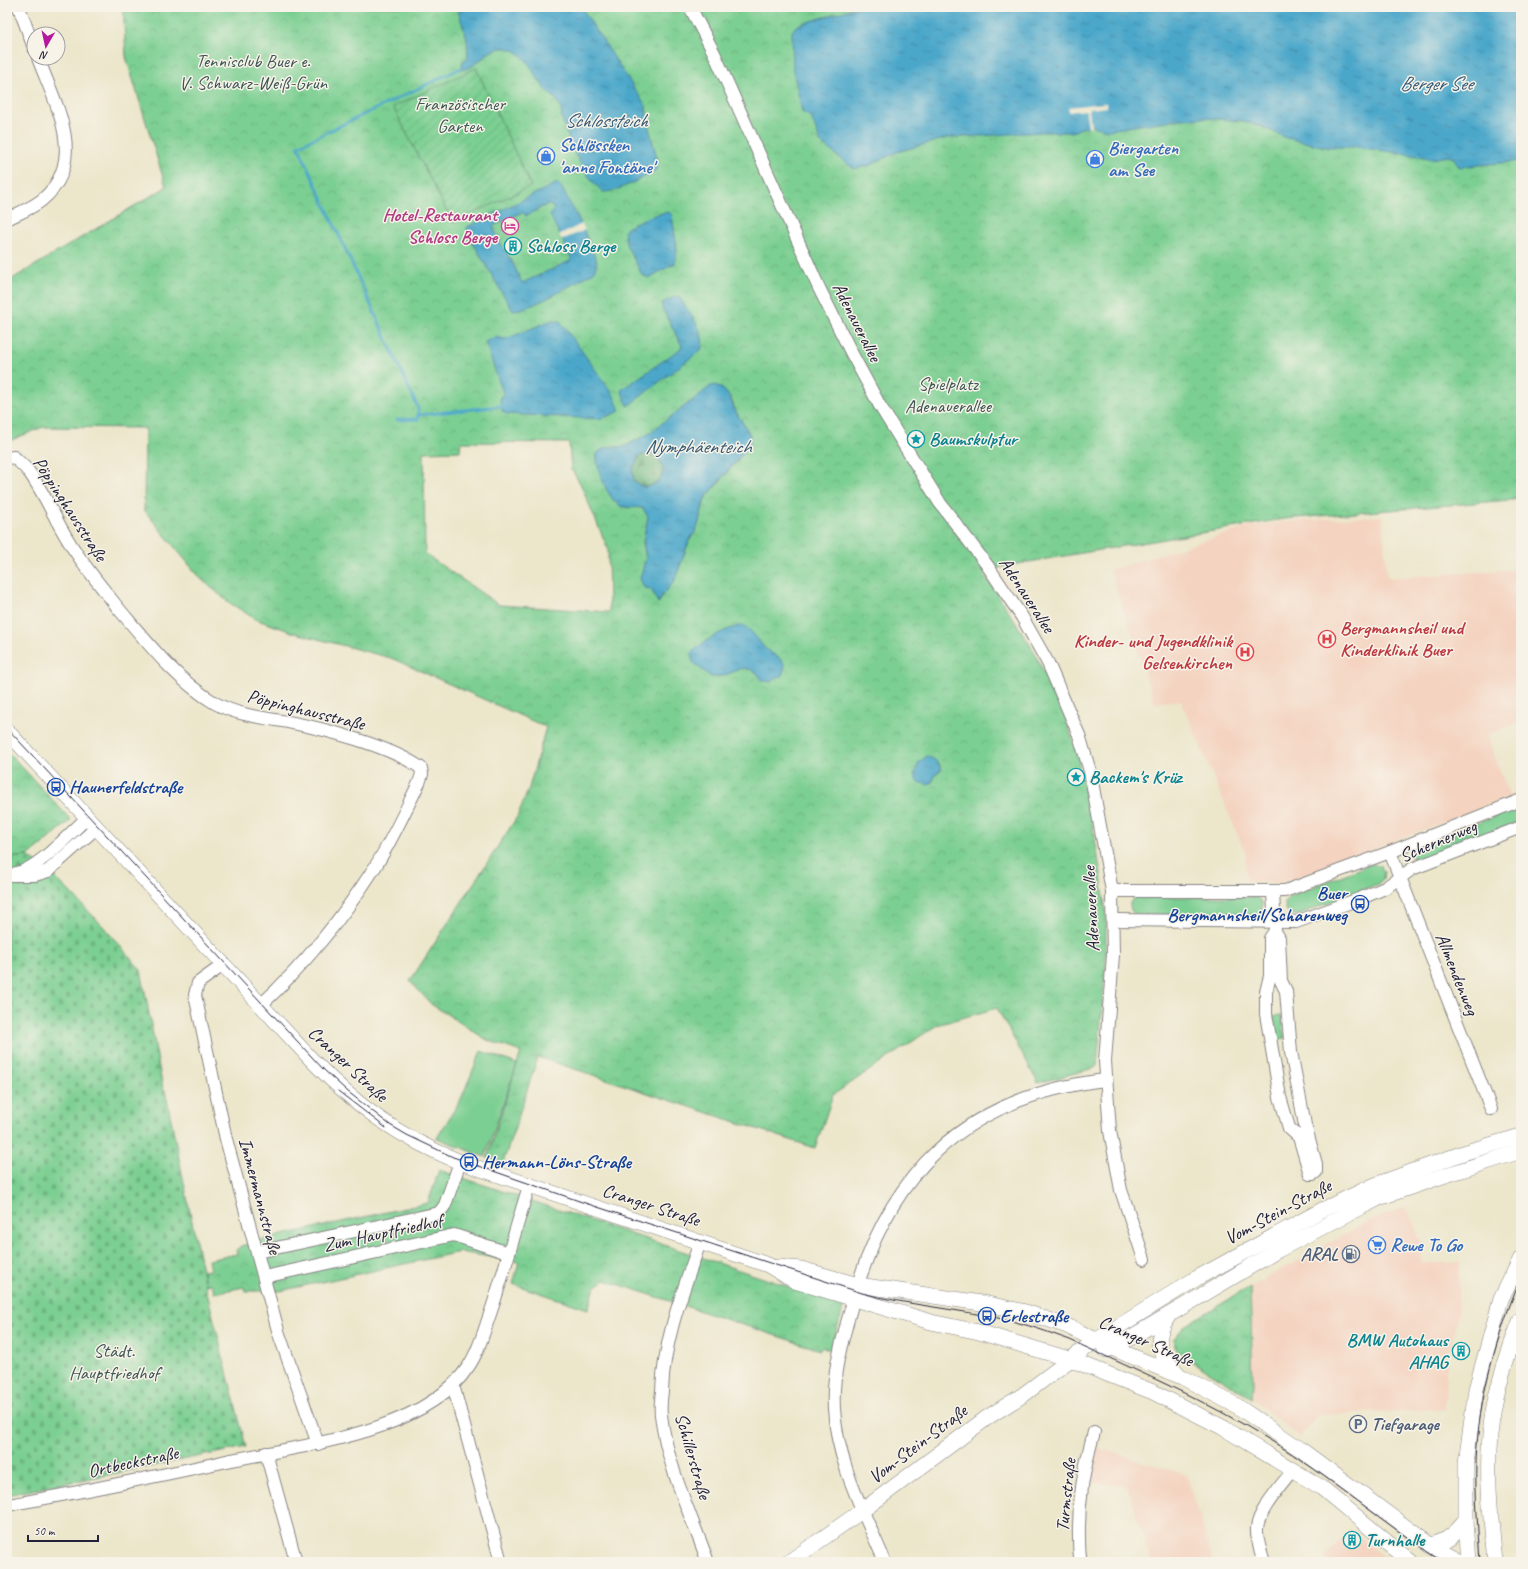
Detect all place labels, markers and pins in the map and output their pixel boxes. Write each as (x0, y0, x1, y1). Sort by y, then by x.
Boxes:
place label: Schlössken 'anne Fontäne' (559, 133, 658, 179)
place label: Biergarten am See (1108, 136, 1178, 182)
shop icon: Schlössken 'anne Fontäne' (536, 146, 556, 166)
shop icon: Biergarten am See (1085, 149, 1105, 169)
place label: Hotel-Restaurant Schloss Berge (382, 203, 500, 249)
hotel icon: Hotel-Restaurant Schloss Berge (500, 216, 520, 236)
place label: Schloss Berge (526, 234, 617, 258)
building icon: Schloss Berge (503, 236, 523, 256)
place label: Baumskulptur (929, 427, 1019, 451)
place icon: Baumskulptur (906, 429, 926, 449)
place label: Bergmannsheil und Kinderklinik Buer (1340, 616, 1467, 662)
place label: Kinder- und Jugendklinik Gelsenkirchen (1074, 629, 1234, 675)
hospital icon: Bergmannsheil und Kinderklinik Buer (1317, 629, 1337, 649)
hospital icon: Kinder- und Jugendklinik Gelsenkirchen (1235, 642, 1255, 662)
place label: Backem's Krüz (1089, 765, 1184, 789)
place icon: Backem's Krüz (1066, 767, 1086, 787)
place label: Haunerfeldstraße (69, 775, 184, 799)
bus stop icon: Haunerfeldstraße (46, 777, 66, 797)
place label: Buer Bergmannsheil/Scharenweg (1167, 881, 1349, 927)
bus stop icon: Buer Bergmannsheil/Scharenweg (1350, 894, 1370, 914)
place label: Hermann-Löns-Straße (482, 1150, 632, 1174)
bus stop icon: Hermann-Löns-Straße (459, 1152, 479, 1172)
place label: Rewe To Go (1390, 1233, 1463, 1257)
supermarket icon: Rewe To Go (1367, 1235, 1387, 1255)
place label: ARAL (1301, 1242, 1339, 1266)
fuel station icon: ARAL (1341, 1244, 1361, 1264)
place label: Erlestraße (1000, 1304, 1070, 1328)
bus stop icon: Erlestraße (977, 1306, 997, 1326)
place label: BMW Autohaus AHAG (1347, 1328, 1450, 1374)
building icon: BMW Autohaus AHAG (1451, 1341, 1471, 1361)
place label: Tiefgarage (1371, 1412, 1441, 1436)
parking icon: Tiefgarage (1348, 1414, 1368, 1434)
place label: Turnhalle (1365, 1528, 1426, 1552)
building icon: Turnhalle (1342, 1530, 1362, 1550)

